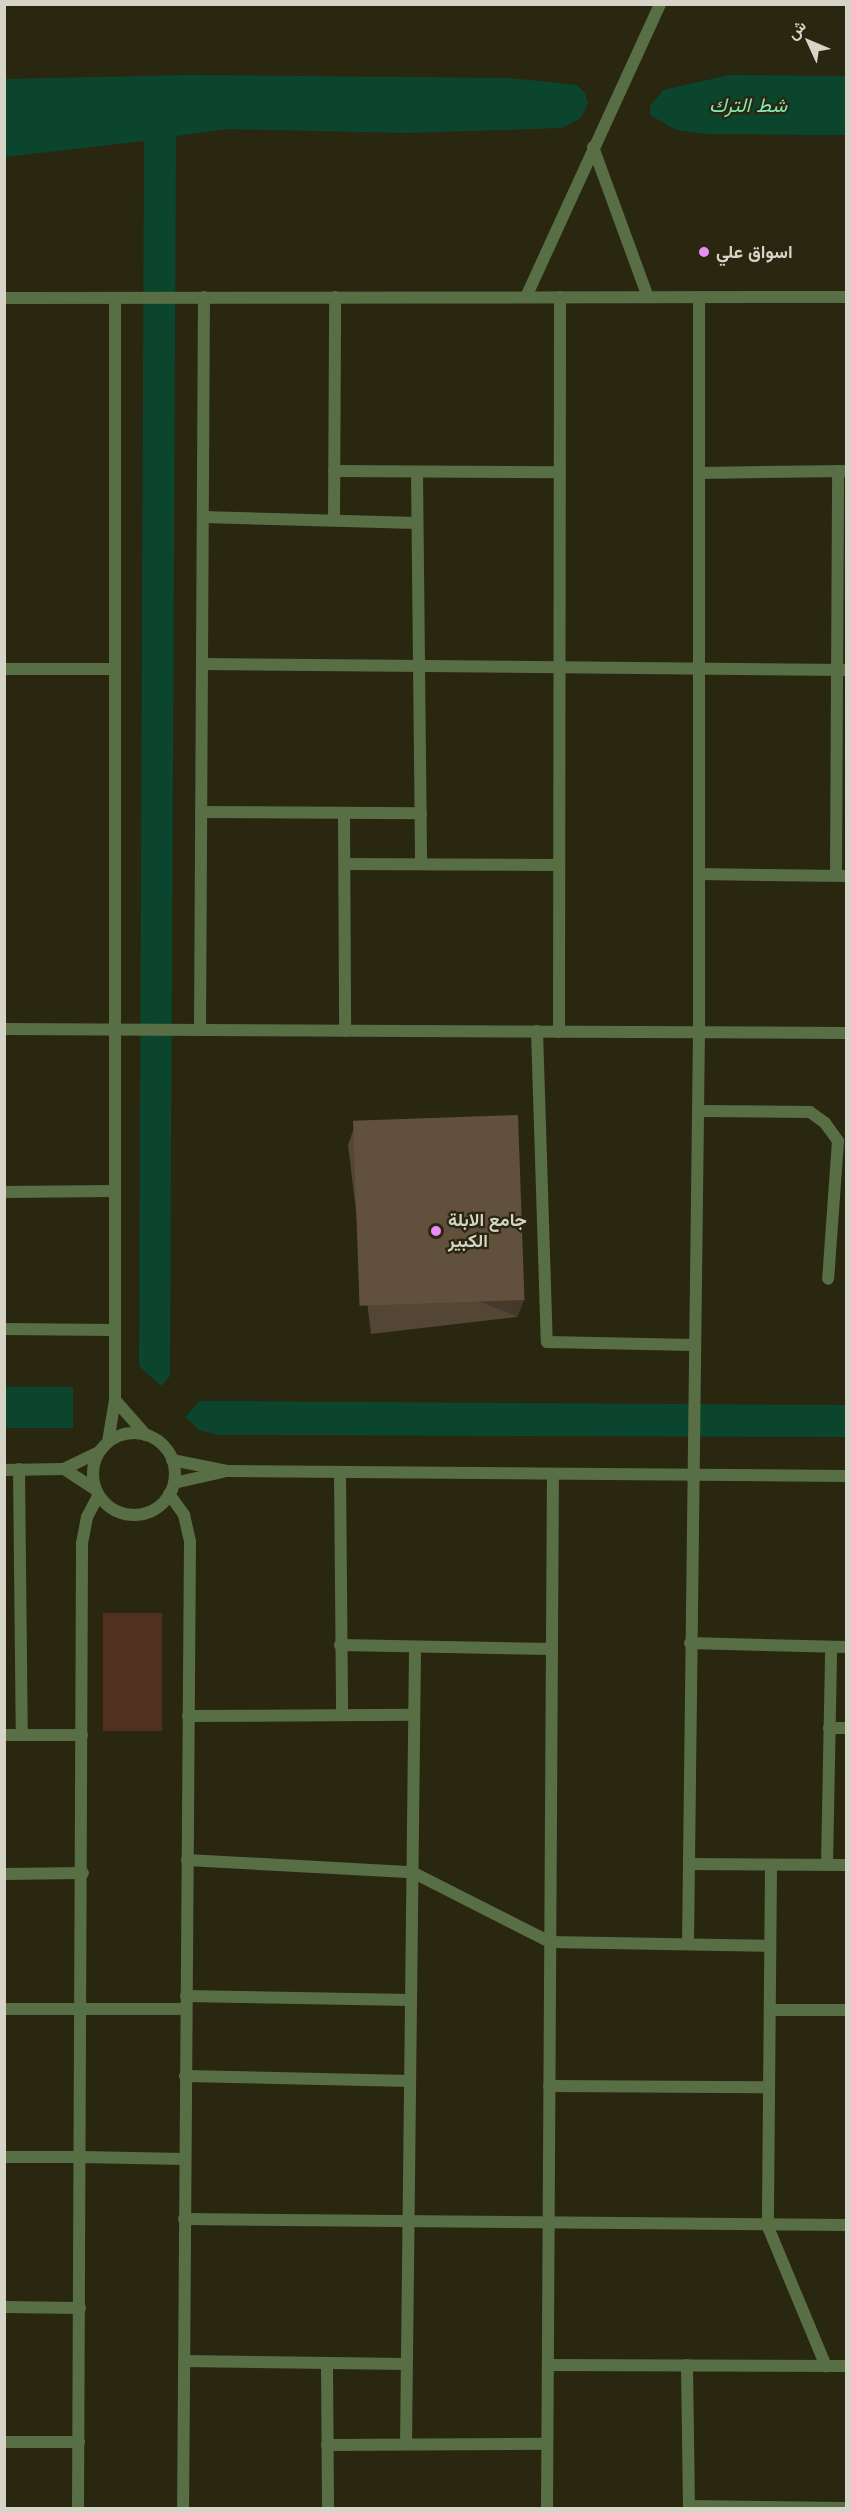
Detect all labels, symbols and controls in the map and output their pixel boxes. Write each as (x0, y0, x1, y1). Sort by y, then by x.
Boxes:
north arrow (779, 12, 839, 72)
text: ش (782, 16, 810, 43)
water label: شط الترك (709, 93, 787, 117)
place label: اسواق علي (716, 241, 793, 263)
marker: اسواق علي (697, 245, 711, 259)
place label: جامع الابلة الكبير (448, 1210, 527, 1252)
marker: جامع الابلة الكبير (429, 1224, 443, 1238)

